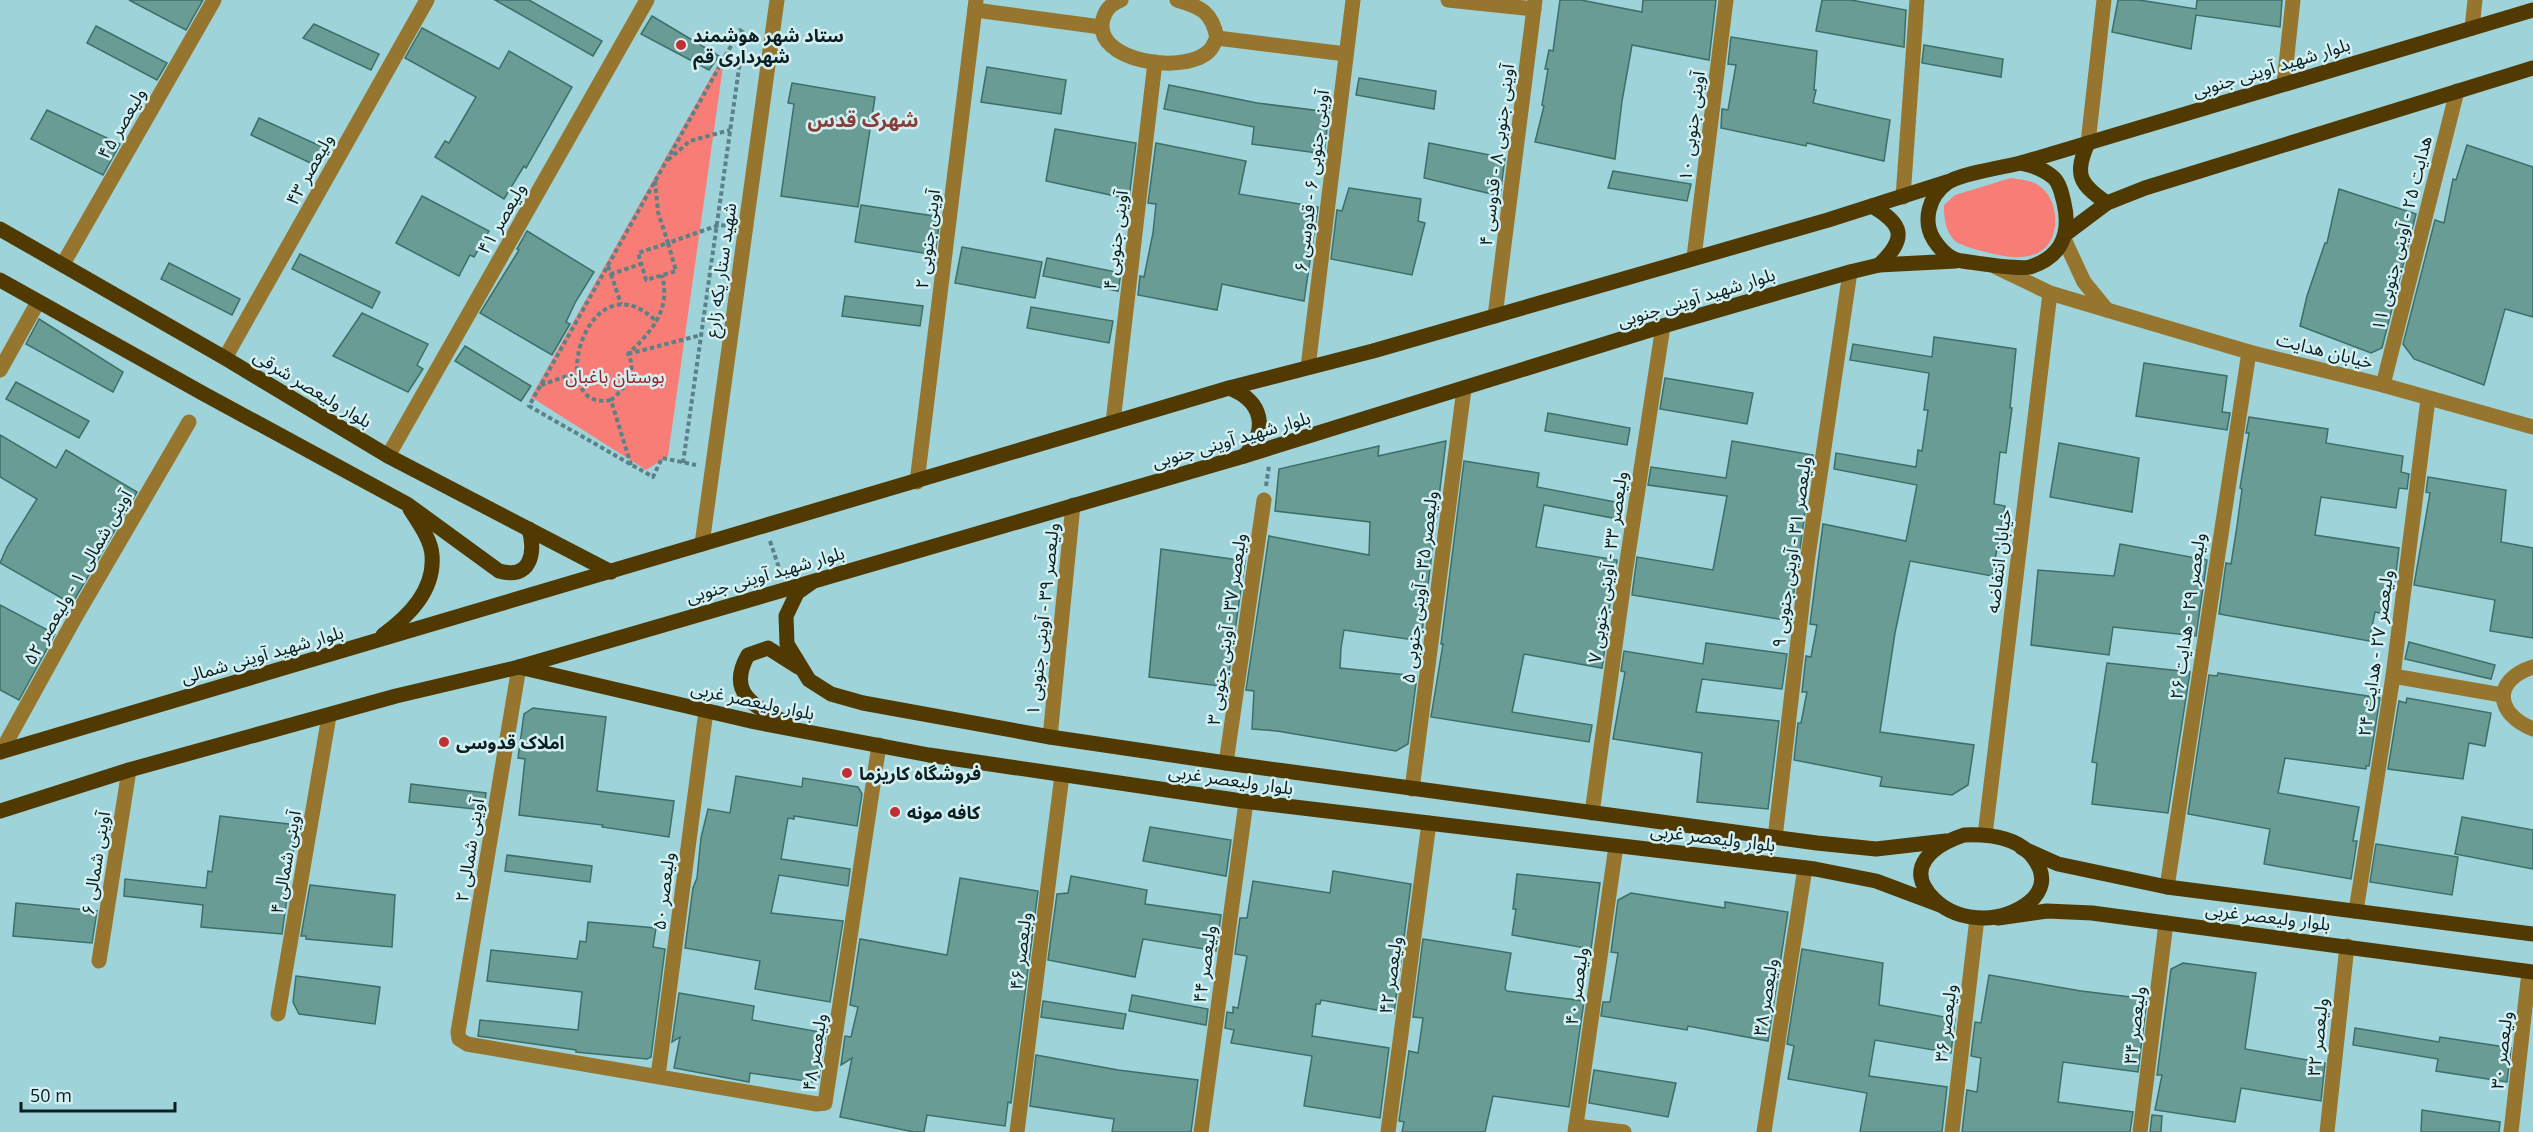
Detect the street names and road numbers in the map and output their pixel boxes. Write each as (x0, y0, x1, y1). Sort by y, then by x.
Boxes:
street label: بلوار شهید آوینی جنوبی (2189, 32, 2353, 102)
street label: آوینی جنوبی ۸ - قدوسی ۴ (1473, 62, 1519, 247)
street label: آوینی جنوبی ۱۰ (1672, 69, 1710, 182)
street label: ولیعصر ۴۵ (91, 83, 151, 163)
street label: آوینی جنوبی ۶ - قدوسی ۶ (1288, 88, 1334, 273)
street label: ولیعصر ۴۳ (280, 129, 338, 209)
street label: هدایت ۲۵ - آوینی جنوبی ۱۱ (2365, 133, 2437, 333)
street label: ولیعصر ۴۱ (471, 178, 531, 258)
street label: آوینی جنوبی ۲ (909, 187, 945, 290)
street label: آوینی جنوبی ۴ (1097, 188, 1133, 291)
street label: شهید ستار یکه زارع (699, 201, 744, 339)
street label: بلوار شهید آوینی جنوبی (1614, 262, 1778, 332)
street label: خیابان هدایت (2274, 326, 2376, 374)
street label: بلوار ولیعصر شرقی (249, 343, 377, 433)
street label: بلوار شهید آوینی جنوبی (1149, 405, 1313, 473)
street label: ولیعصر ۳۱ - آوینی جنوبی ۹ (1766, 454, 1816, 650)
street label: ولیعصر ۳۳ - آوینی جنوبی ۷ (1582, 469, 1632, 665)
street label: آوینی شمالی ۱ - ولیعصر ۵۲ (17, 485, 137, 669)
street label: ولیعصر ۳۵ - آوینی جنوبی ۵ (1395, 489, 1443, 685)
street label: خیابان انتفاضه (1980, 508, 2016, 614)
street label: ولیعصر ۳۹ - آوینی جنوبی ۱ (1020, 522, 1064, 716)
street label: ولیعصر ۳۷ - آوینی جنوبی ۳ (1201, 531, 1251, 727)
street label: ولیعصر ۲۹ - هدایت ۲۶ (2163, 531, 2211, 701)
street label: بلوار شهید آوینی جنوبی (683, 540, 847, 608)
street label: ولیعصر ۲۷ - هدایت ۲۴ (2351, 568, 2399, 738)
street label: بلوار شهید آوینی شمالی (178, 619, 346, 689)
street label: بلوار ولیعصر غربی (689, 675, 817, 725)
street label: بلوار ولیعصر غربی (1167, 758, 1295, 800)
street label: آوینی شمالی ۲ (449, 796, 489, 903)
street label: آوینی شمالی ۴ (264, 808, 306, 916)
street label: آوینی شمالی ۶ (75, 809, 115, 916)
street label: بلوار ولیعصر غربی (1649, 817, 1777, 857)
street label: ولیعصر ۵۰ (646, 851, 680, 931)
street label: بلوار ولیعصر غربی (2204, 896, 2332, 936)
street label: ولیعصر ۴۶ (1003, 911, 1037, 991)
street label: ولیعصر ۴۴ (1187, 924, 1221, 1004)
street label: ولیعصر ۴۲ (1373, 935, 1407, 1015)
street label: ولیعصر ۴۰ (1559, 946, 1593, 1026)
street label: ولیعصر ۳۸ (1747, 956, 1783, 1038)
street label: ولیعصر ۳۶ (1928, 983, 1962, 1063)
street label: ولیعصر ۳۴ (2117, 985, 2151, 1065)
street label: ولیعصر ۳۲ (2301, 997, 2333, 1077)
street label: ولیعصر ۳۰ (2484, 1010, 2518, 1090)
street label: ولیعصر ۴۸ (796, 1011, 832, 1093)

